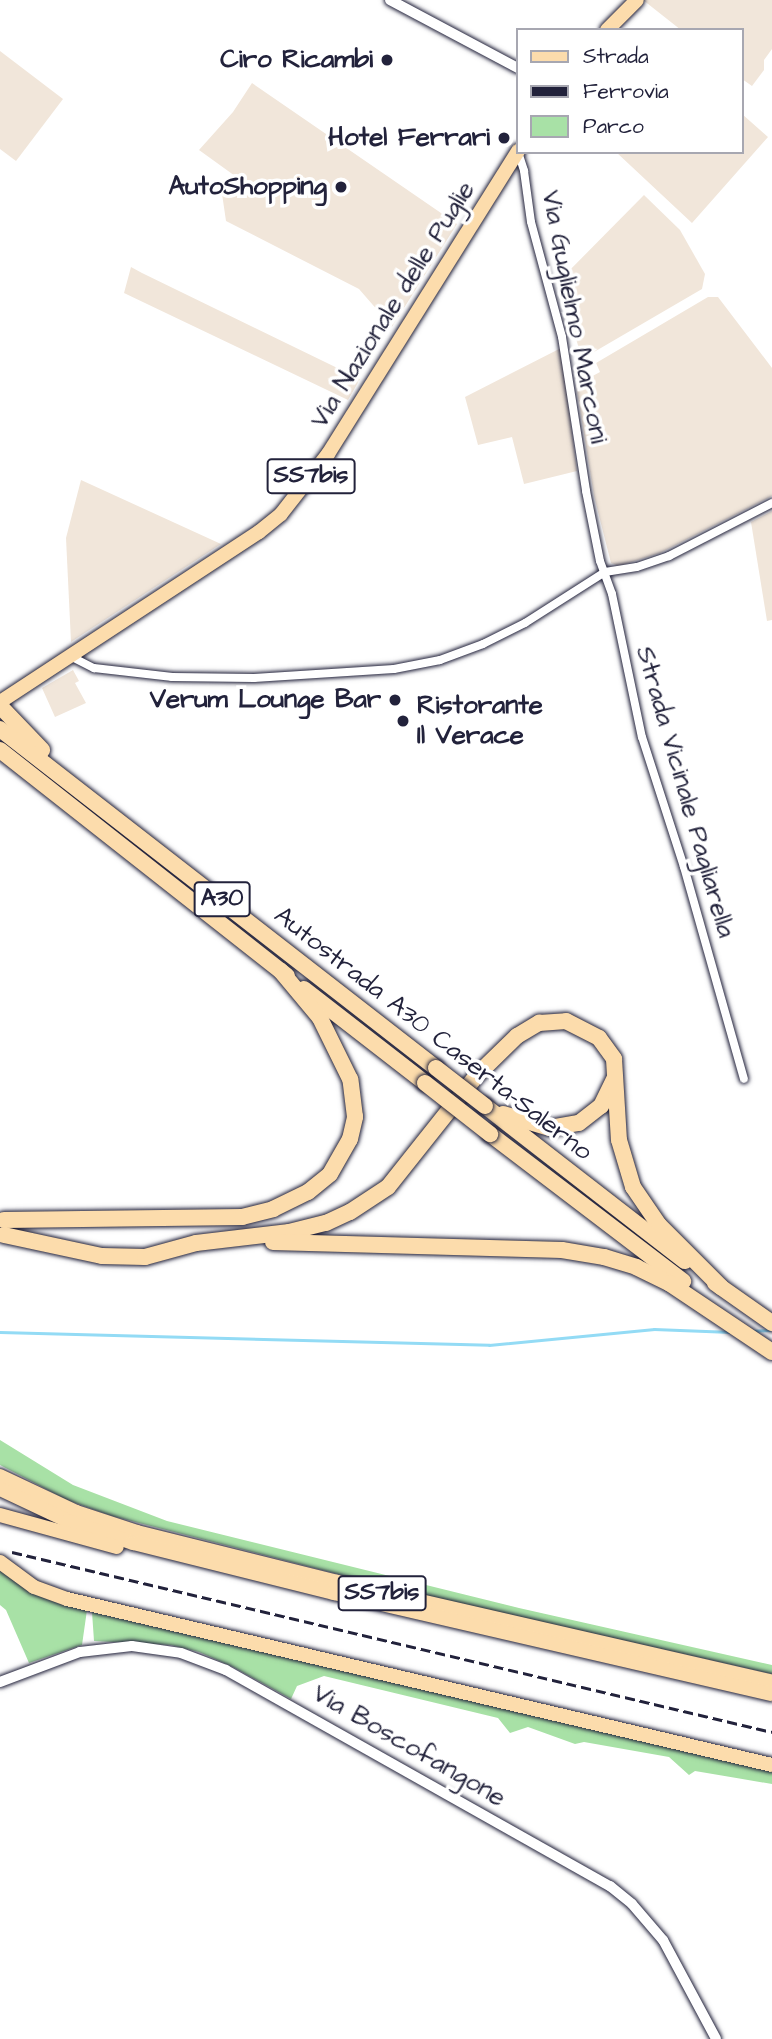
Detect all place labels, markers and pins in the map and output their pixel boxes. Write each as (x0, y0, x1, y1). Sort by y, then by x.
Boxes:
place label: Ciro Ricambi (220, 44, 373, 76)
marker: Ciro Ricambi (379, 52, 395, 68)
place label: Hotel Ferrari (328, 122, 490, 154)
marker: Hotel Ferrari (496, 130, 512, 146)
place label: AutoShopping (169, 171, 327, 203)
marker: AutoShopping (333, 179, 349, 195)
place label: Verum Lounge Bar (150, 684, 381, 716)
place label: Ristorante Il Verace (417, 690, 543, 752)
marker: Verum Lounge Bar (387, 692, 403, 708)
marker: Ristorante Il Verace (395, 713, 411, 729)

